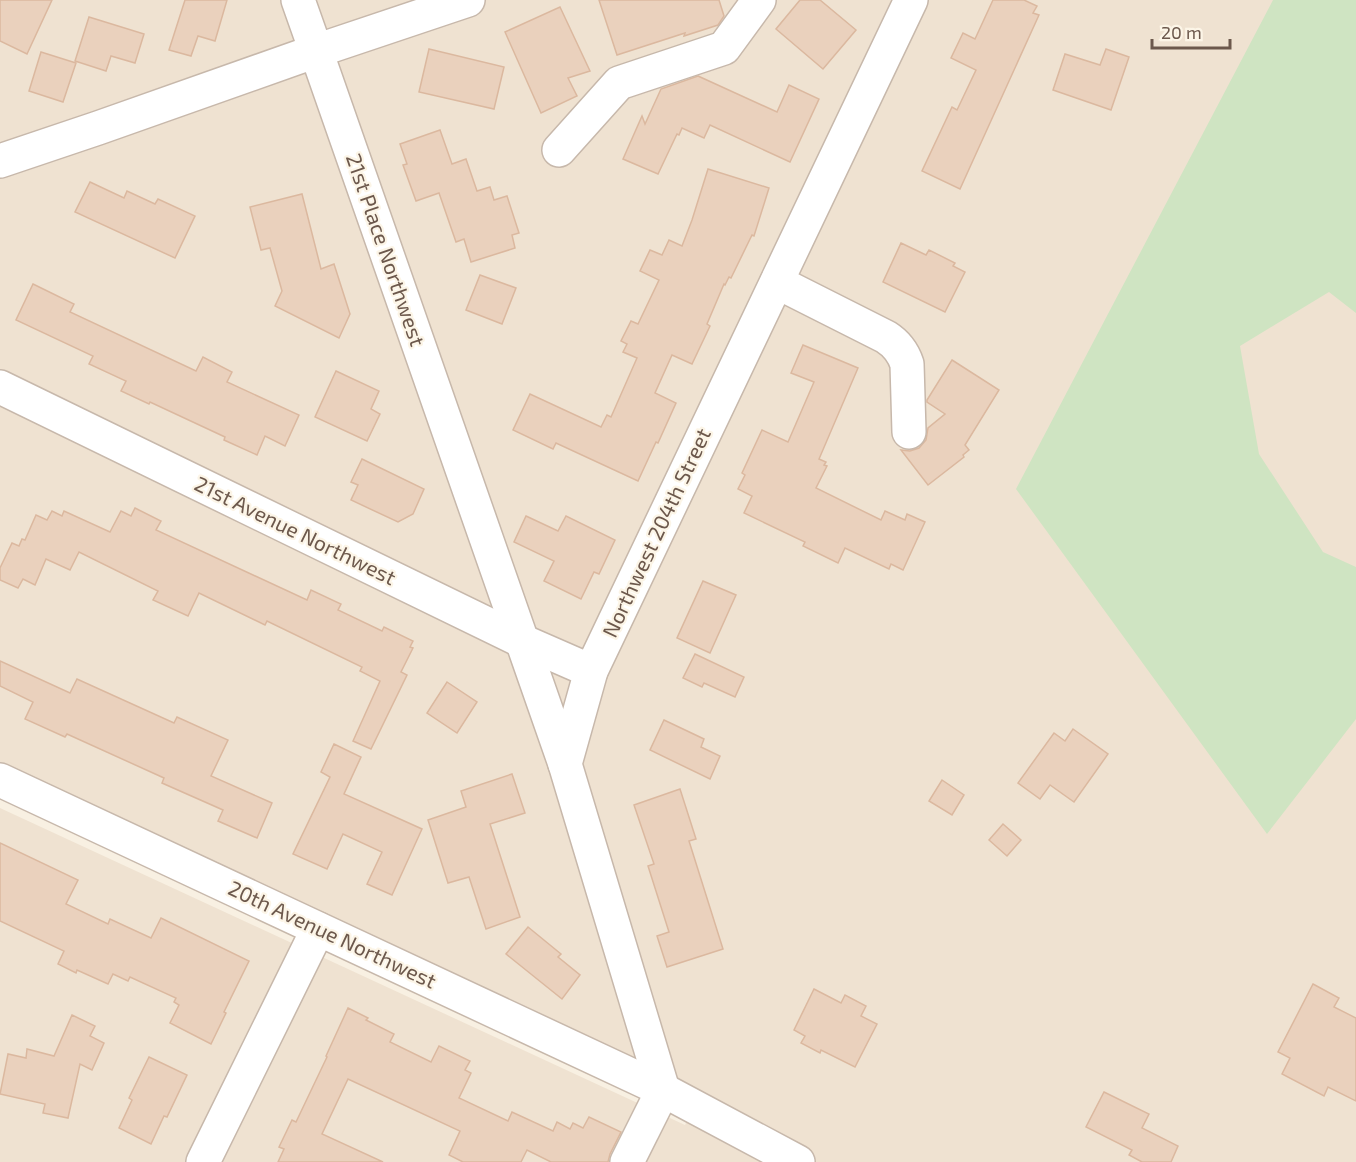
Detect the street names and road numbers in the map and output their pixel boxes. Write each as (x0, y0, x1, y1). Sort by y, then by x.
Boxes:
street label: 21st Place Northwest (342, 150, 431, 349)
street label: Northwest 204th Street (596, 424, 715, 641)
street label: 21st Avenue Northwest (191, 470, 400, 589)
street label: 20th Avenue Northwest (225, 874, 441, 993)

